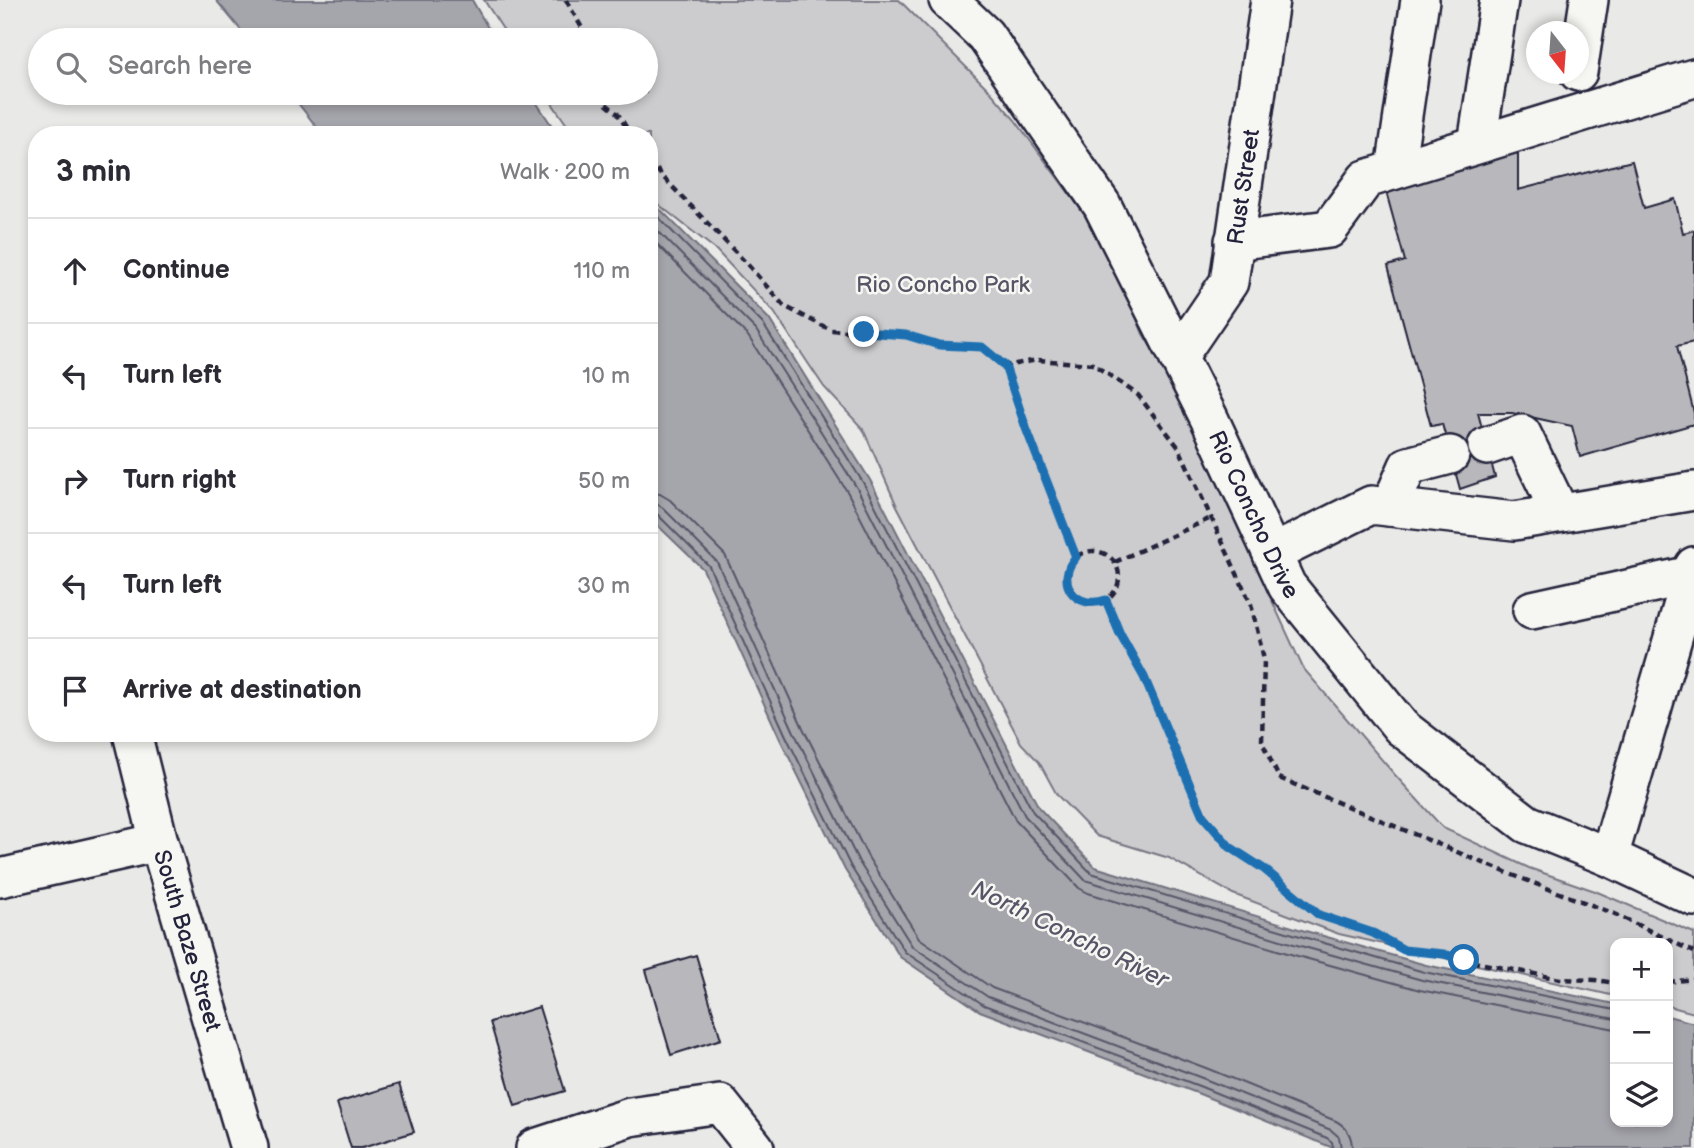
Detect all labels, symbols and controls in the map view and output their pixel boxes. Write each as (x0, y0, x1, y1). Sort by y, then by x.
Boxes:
north arrow (1526, 21, 1589, 84)
search box (28, 28, 658, 105)
icon: search (52, 48, 90, 86)
text: Search here (108, 51, 252, 82)
street label: Rust Street (1222, 127, 1266, 247)
text: 3 min (56, 154, 131, 190)
text: Walk · 200 m (500, 158, 630, 186)
icon: ahead (56, 252, 94, 290)
text: Continue (123, 255, 230, 286)
text: 110 m (573, 257, 630, 285)
park label: Rio Concho Park (856, 271, 1031, 299)
route end (848, 316, 879, 347)
icon: left (56, 357, 94, 395)
text: Turn left (123, 360, 222, 391)
text: 10 m (582, 362, 630, 390)
street label: Rio Concho Drive (1202, 426, 1305, 605)
icon: right (56, 462, 94, 500)
text: Turn right (123, 465, 236, 496)
text: 50 m (578, 467, 630, 495)
icon: left (56, 567, 94, 605)
text: Turn left (123, 570, 222, 601)
text: 30 m (577, 572, 630, 600)
icon: arrive (56, 672, 94, 710)
text: Arrive at destination (123, 675, 362, 706)
street label: South Baze Street (147, 847, 227, 1035)
water label: North Concho River (967, 874, 1175, 996)
map controls (1610, 938, 1673, 1127)
button: + (1610, 938, 1673, 1001)
route start (1448, 944, 1479, 975)
button: − (1610, 1001, 1673, 1064)
button: layers (1610, 1064, 1673, 1127)

